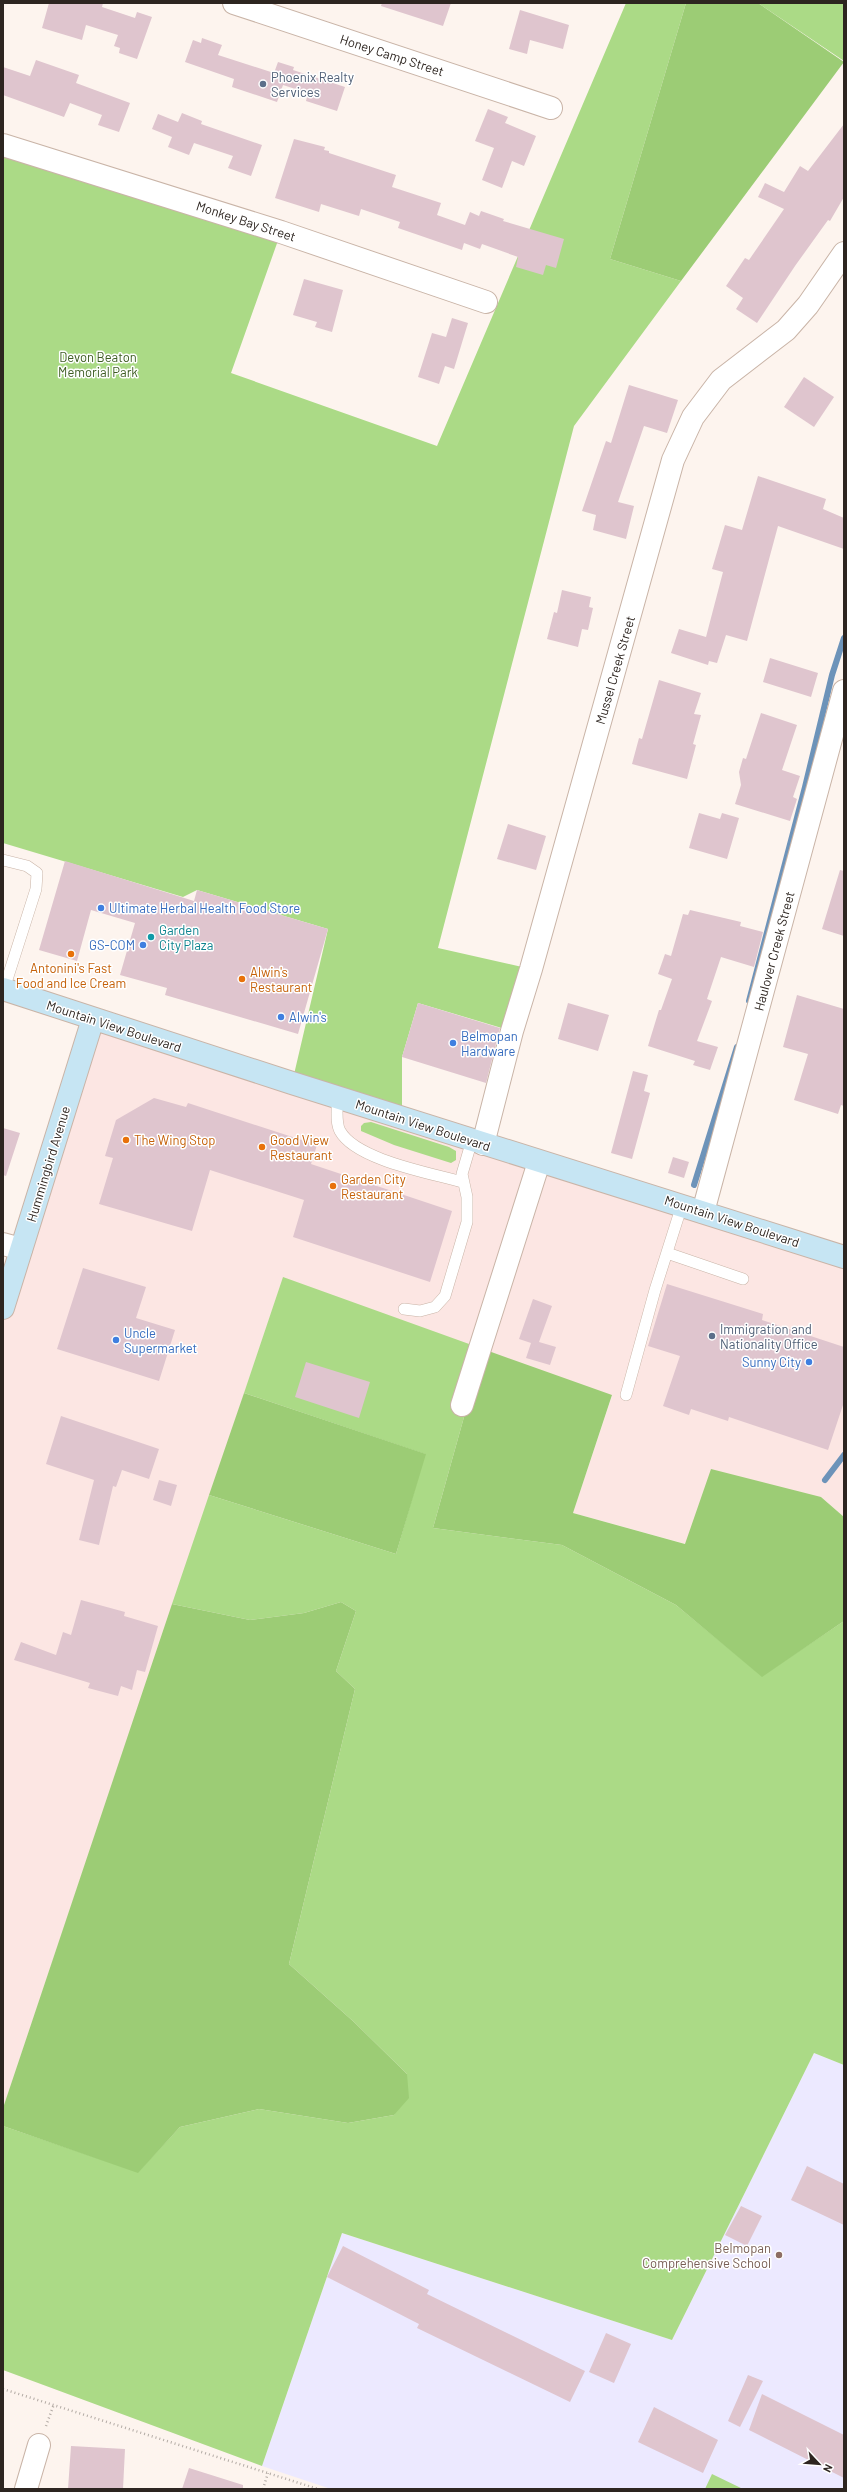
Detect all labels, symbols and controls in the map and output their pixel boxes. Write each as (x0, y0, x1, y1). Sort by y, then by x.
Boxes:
street label: Honey Camp Street (338, 31, 446, 79)
place label: Phoenix Realty Services (271, 69, 354, 100)
marker: Phoenix Realty Services (258, 79, 268, 89)
street label: Monkey Bay Street (194, 197, 298, 245)
park label: Devon Beaton Memorial Park (58, 349, 138, 380)
street label: Mussel Creek Street (592, 614, 638, 726)
street label: Haulover Creek Street (750, 889, 798, 1013)
place label: Ultimate Herbal Health Food Store (109, 900, 300, 916)
marker: Ultimate Herbal Health Food Store (96, 903, 106, 913)
place label: Garden City Plaza (159, 922, 213, 953)
marker: Garden City Plaza (146, 932, 156, 942)
place label: GS-COM (89, 937, 135, 953)
marker: GS-COM (138, 940, 148, 950)
marker: Antonini's Fast Food and Ice Cream (66, 949, 76, 959)
place label: Antonini's Fast Food and Ice Cream (16, 960, 126, 991)
place label: Alwin's Restaurant (250, 964, 312, 995)
marker: Alwin's Restaurant (237, 974, 247, 984)
street label: Mountain View Boulevard (45, 997, 183, 1055)
place label: Alwin's (289, 1009, 327, 1025)
marker: Alwin's (276, 1012, 286, 1022)
place label: Belmopan Hardware (461, 1028, 518, 1059)
marker: Belmopan Hardware (448, 1038, 458, 1048)
street label: Mountain View Boulevard (354, 1096, 492, 1154)
street label: Hummingbird Avenue (23, 1104, 73, 1224)
place label: The Wing Stop (134, 1132, 216, 1148)
place label: Good View Restaurant (270, 1132, 332, 1163)
marker: The Wing Stop (121, 1135, 131, 1145)
marker: Good View Restaurant (257, 1142, 267, 1152)
place label: Garden City Restaurant (341, 1171, 406, 1202)
marker: Garden City Restaurant (328, 1181, 338, 1191)
street label: Mountain View Boulevard (663, 1192, 801, 1250)
place label: Immigration and Nationality Office (720, 1321, 818, 1352)
place label: Uncle Supermarket (124, 1325, 197, 1356)
marker: Immigration and Nationality Office (707, 1331, 717, 1341)
marker: Uncle Supermarket (111, 1335, 121, 1345)
place label: Sunny City (742, 1354, 801, 1370)
marker: Sunny City (804, 1357, 814, 1367)
place label: Belmopan Comprehensive School (642, 2240, 771, 2271)
marker: Belmopan Comprehensive School (774, 2250, 784, 2260)
north arrow (799, 2444, 839, 2484)
text: N (821, 2462, 836, 2475)

